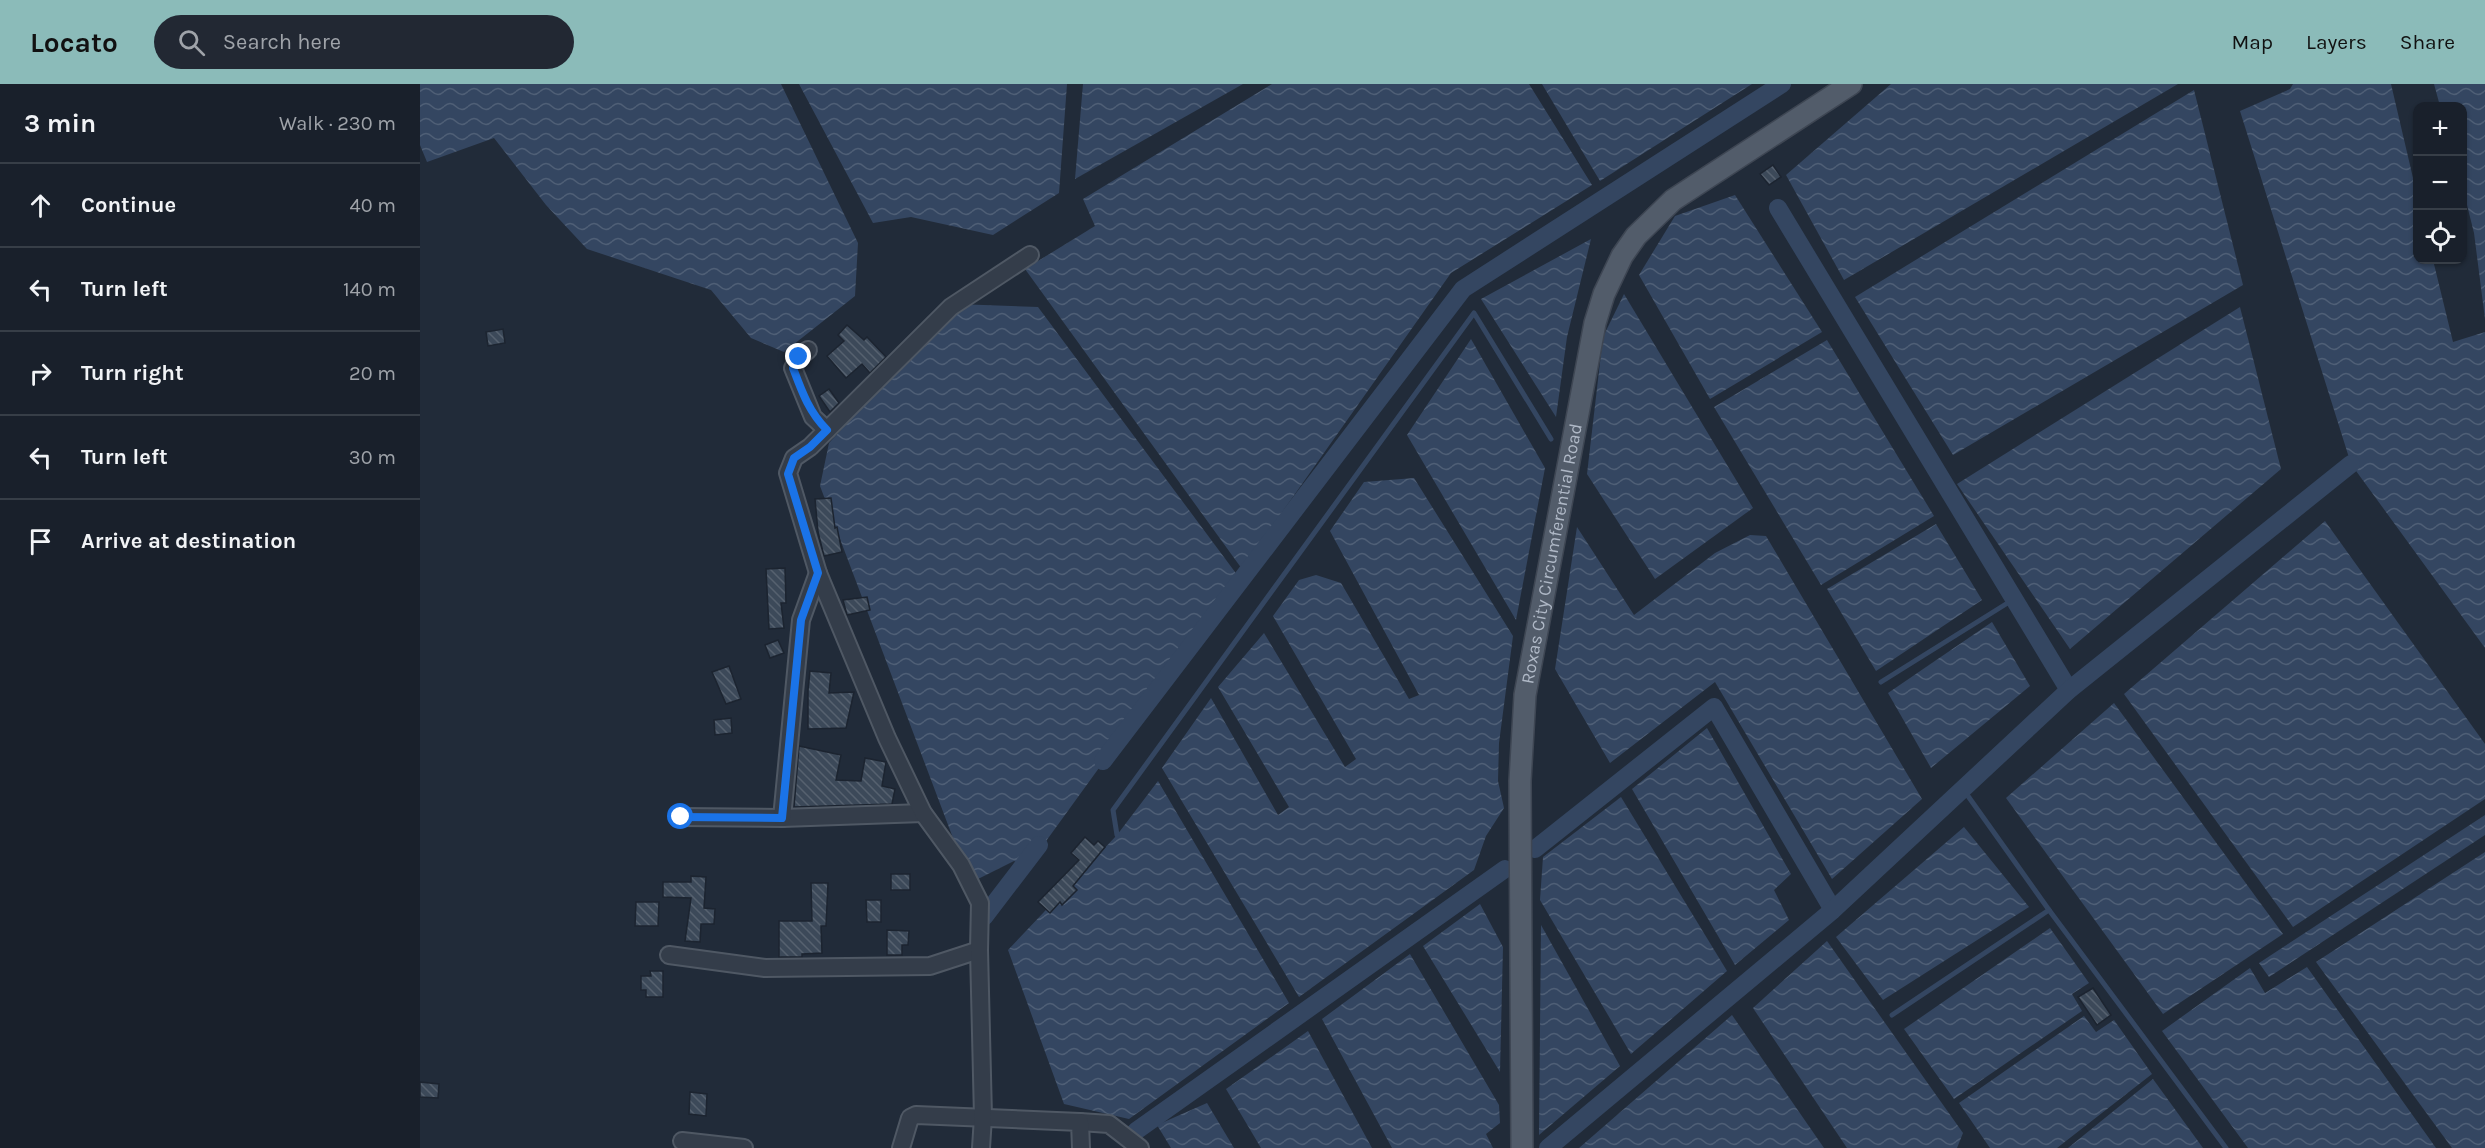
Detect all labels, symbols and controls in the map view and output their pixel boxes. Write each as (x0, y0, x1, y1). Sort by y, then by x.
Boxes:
search box (154, 15, 574, 69)
text: Locato (30, 26, 118, 59)
icon: search (175, 26, 208, 59)
text: Search here (223, 29, 341, 55)
text: Map (2231, 30, 2273, 54)
text: Layers (2306, 30, 2367, 54)
text: Share (2400, 30, 2455, 54)
map controls (2413, 102, 2467, 264)
button: + (2413, 102, 2467, 156)
text: 3 min (24, 108, 96, 139)
text: Walk · 230 m (279, 112, 396, 135)
button: − (2413, 156, 2467, 210)
icon: ahead (24, 189, 57, 222)
text: Continue (81, 192, 176, 218)
text: 40 m (350, 194, 396, 217)
button: locate (2413, 210, 2467, 264)
icon: left (24, 273, 57, 306)
text: Turn left (81, 276, 168, 302)
text: 140 m (343, 278, 396, 301)
route end (785, 343, 811, 369)
icon: right (24, 357, 57, 390)
text: Turn right (81, 360, 184, 386)
text: 20 m (349, 362, 396, 385)
street label: Roxas City Circumferential Road (1516, 422, 1587, 686)
icon: left (24, 441, 57, 474)
text: Turn left (81, 444, 168, 470)
text: 30 m (349, 446, 396, 469)
icon: arrive (24, 525, 57, 558)
text: Arrive at destination (81, 528, 296, 554)
route start (667, 803, 693, 829)

